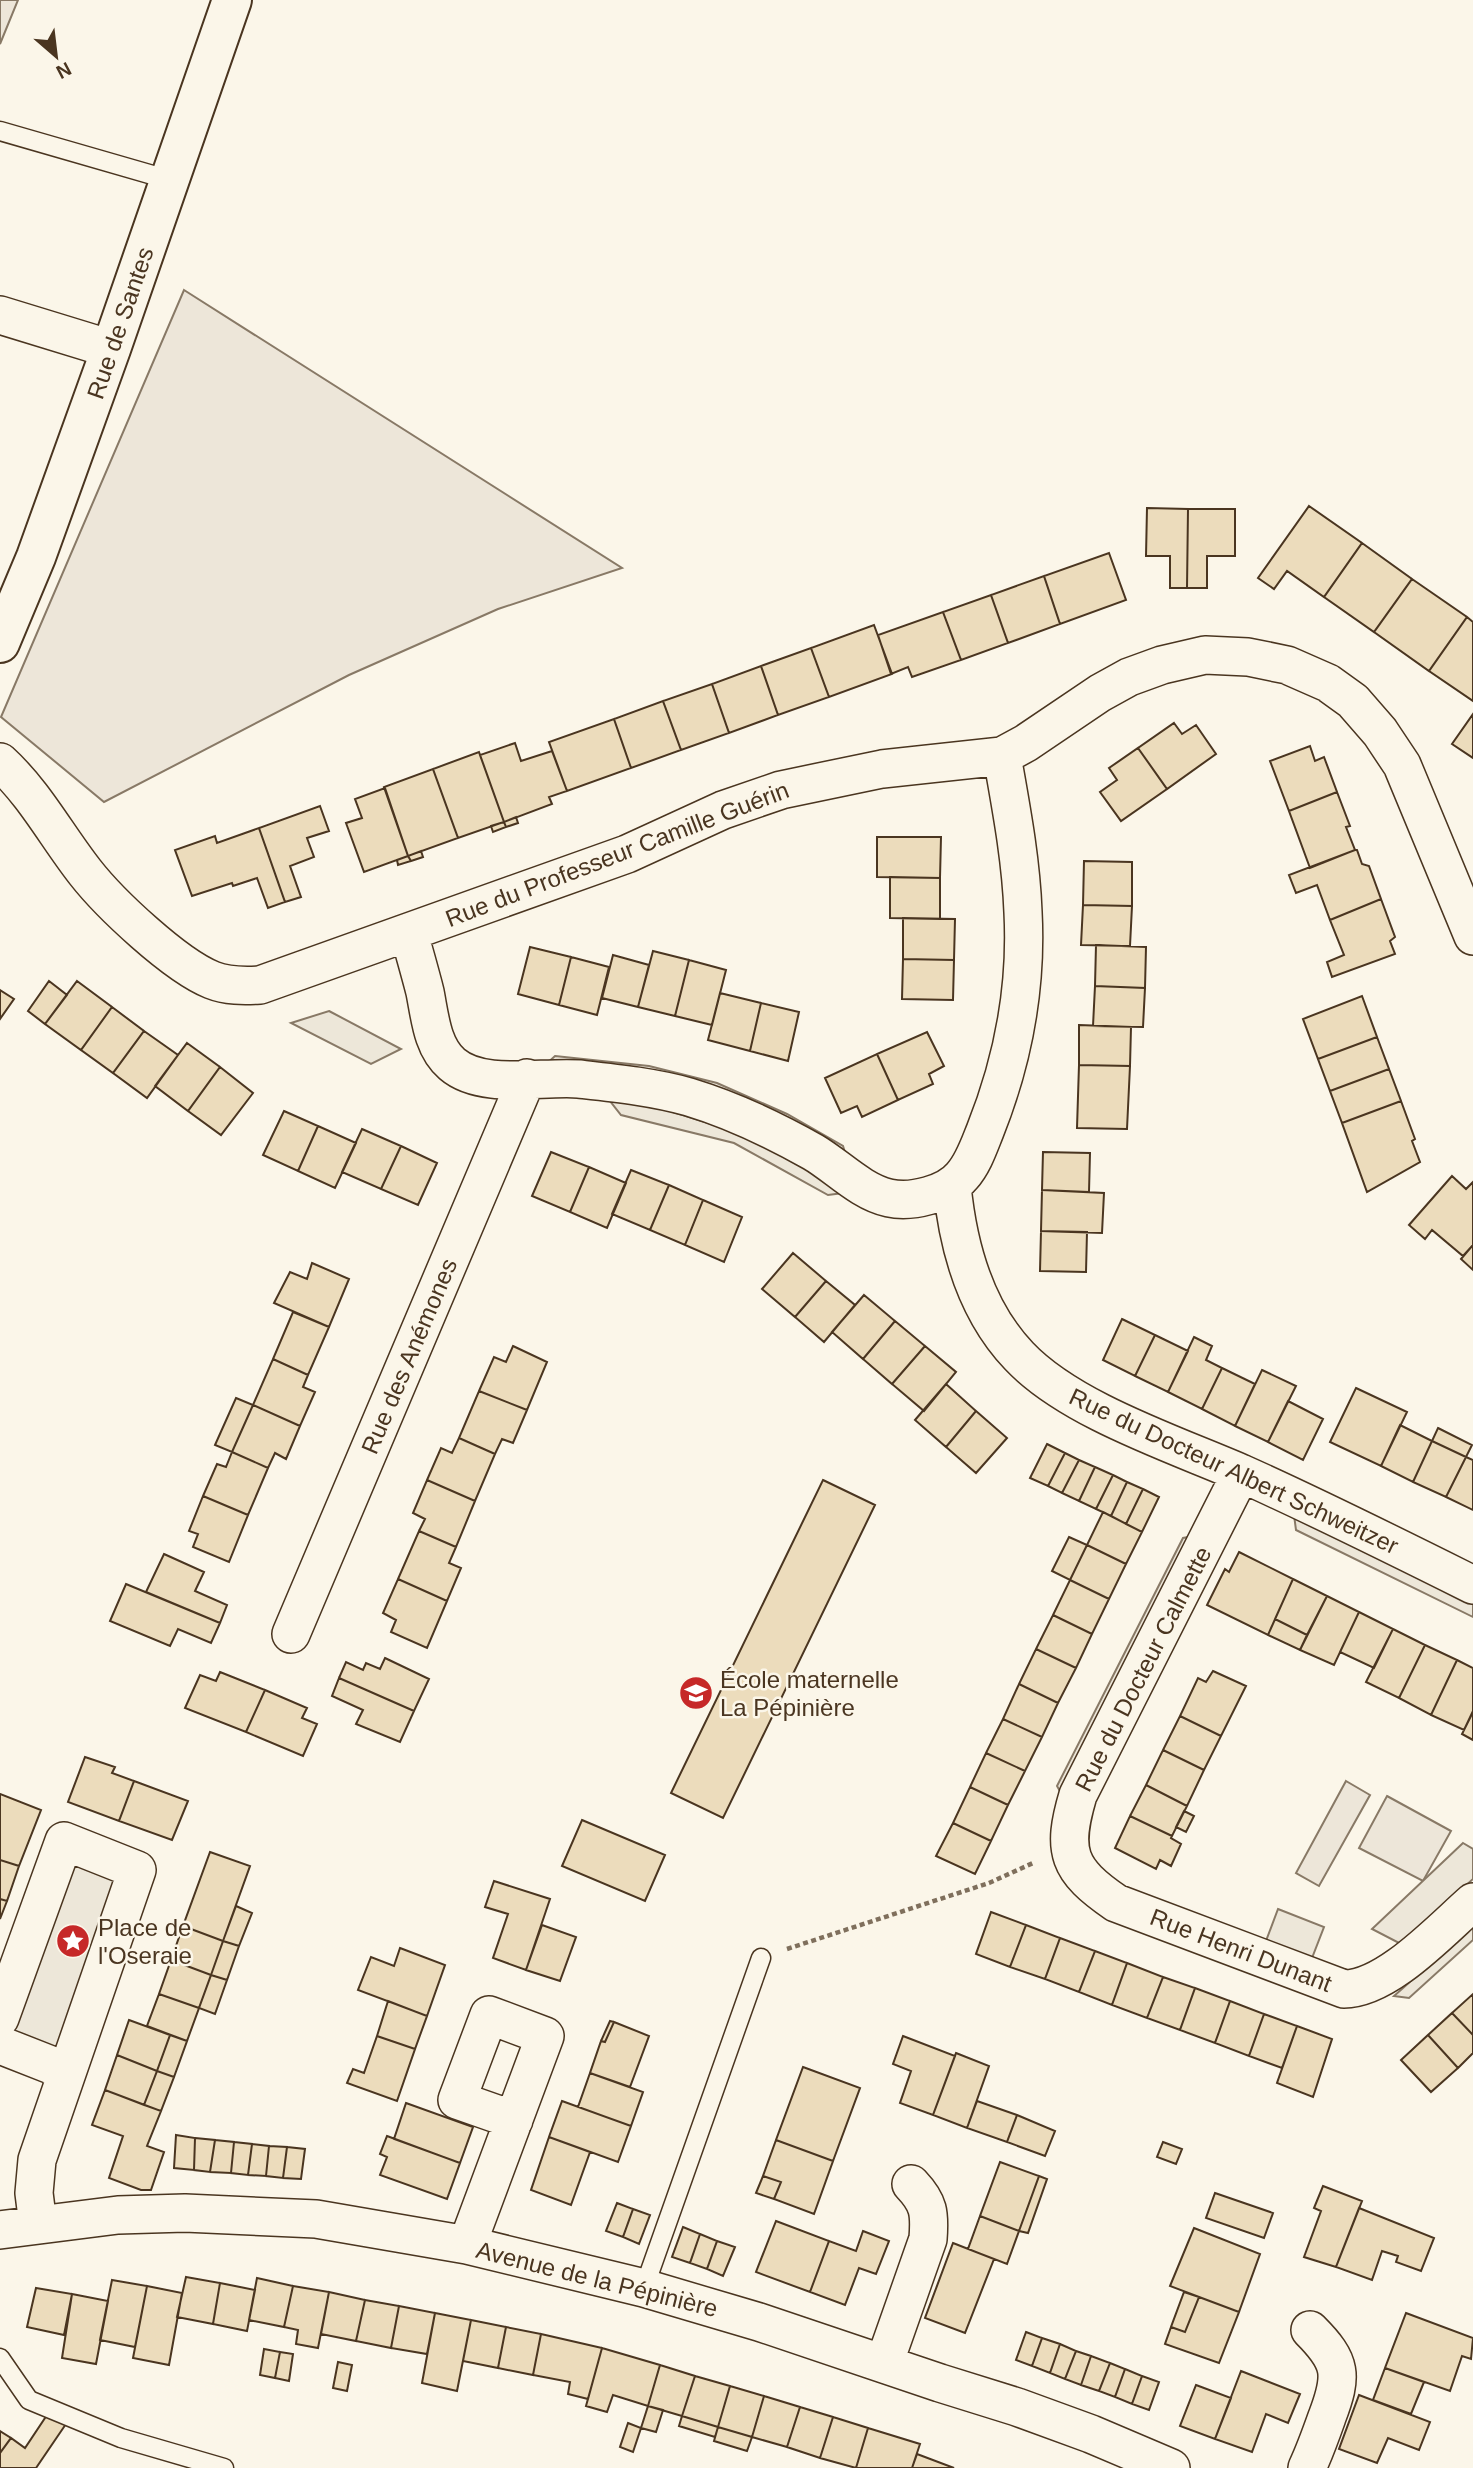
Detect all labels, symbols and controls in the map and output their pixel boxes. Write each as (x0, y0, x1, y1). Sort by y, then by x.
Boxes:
north arrow (21, 21, 91, 91)
text: N (53, 58, 75, 83)
street label: Rue de Santes (81, 244, 159, 402)
street label: Rue du Professeur Camille Guérin (442, 776, 792, 932)
street label: Rue des Anémones (356, 1254, 462, 1458)
street label: Rue du Docteur Albert Schweitzer (1065, 1383, 1403, 1559)
street label: Rue du Docteur Calmette (1070, 1542, 1216, 1796)
place label: École maternelle La Pépinière (720, 1666, 899, 1721)
school or university icon: École maternelle La Pépinière (677, 1674, 715, 1712)
street label: Rue Henri Dunant (1146, 1903, 1336, 1997)
place label: Place de l'Oseraie (98, 1914, 192, 1969)
place icon: Place de l'Oseraie (54, 1922, 92, 1960)
street label: Avenue de la Pépinière (474, 2236, 720, 2322)

